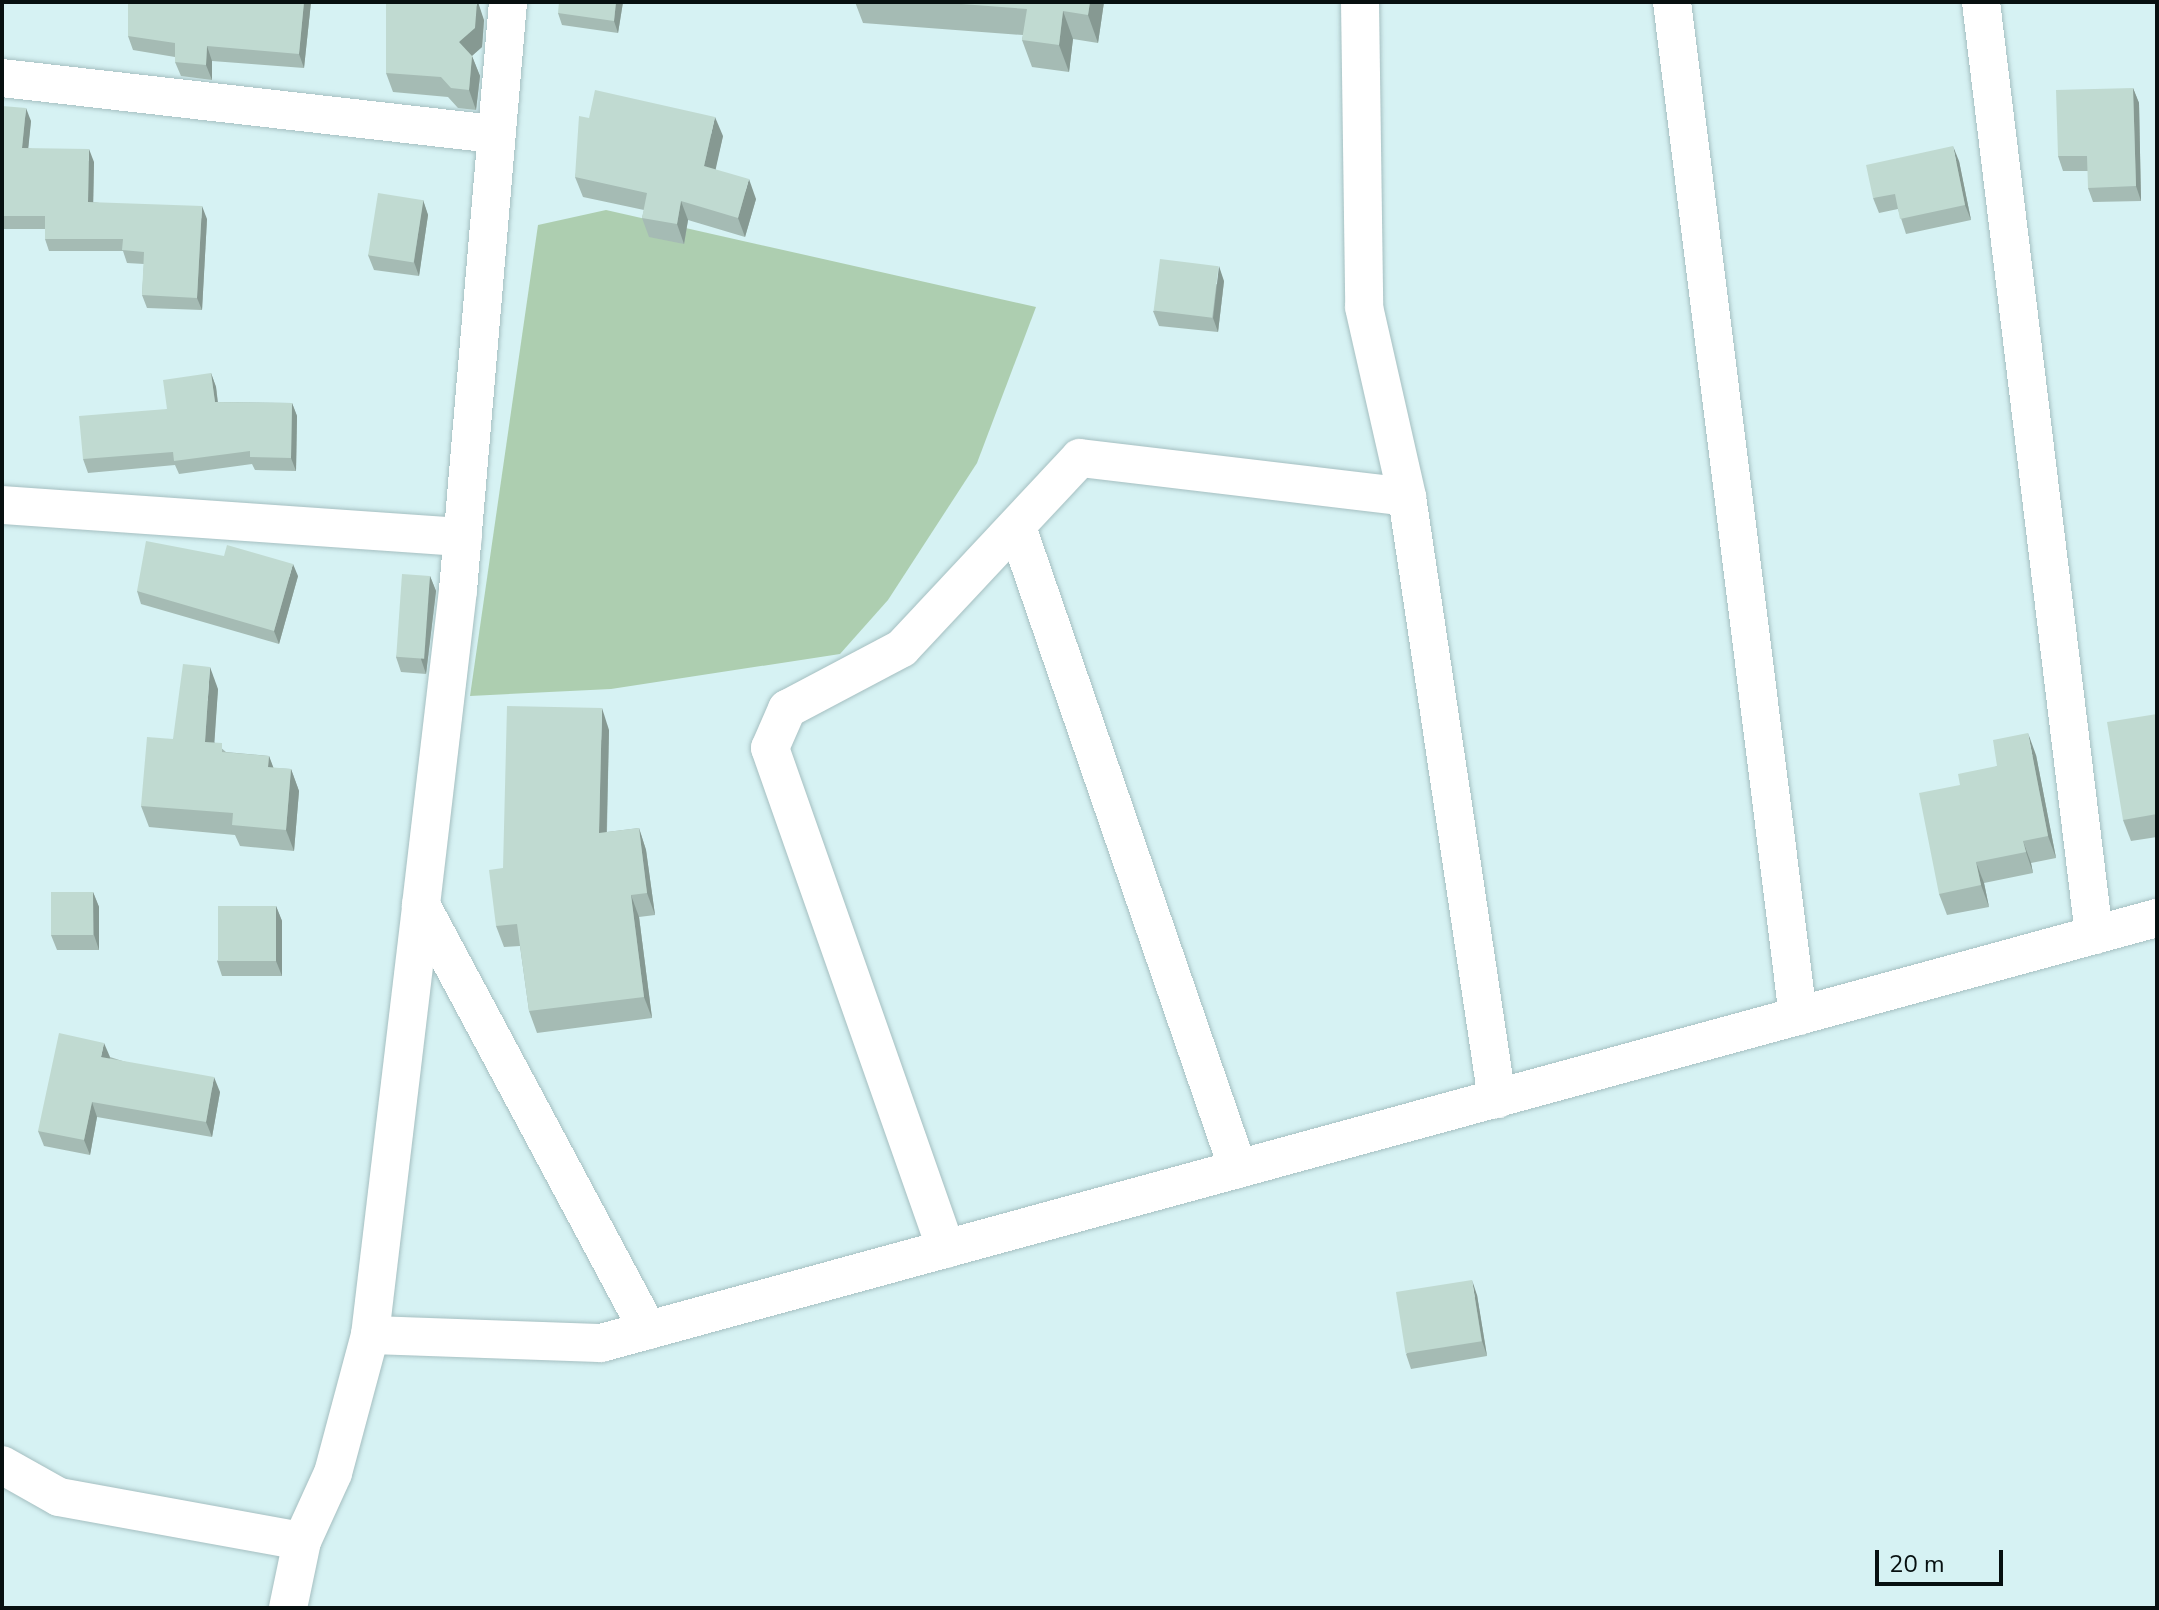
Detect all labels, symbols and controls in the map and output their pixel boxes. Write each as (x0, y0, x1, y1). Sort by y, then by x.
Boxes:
scale bar (1879, 1534, 2007, 1584)
text: 20 m (1889, 1548, 1945, 1580)

